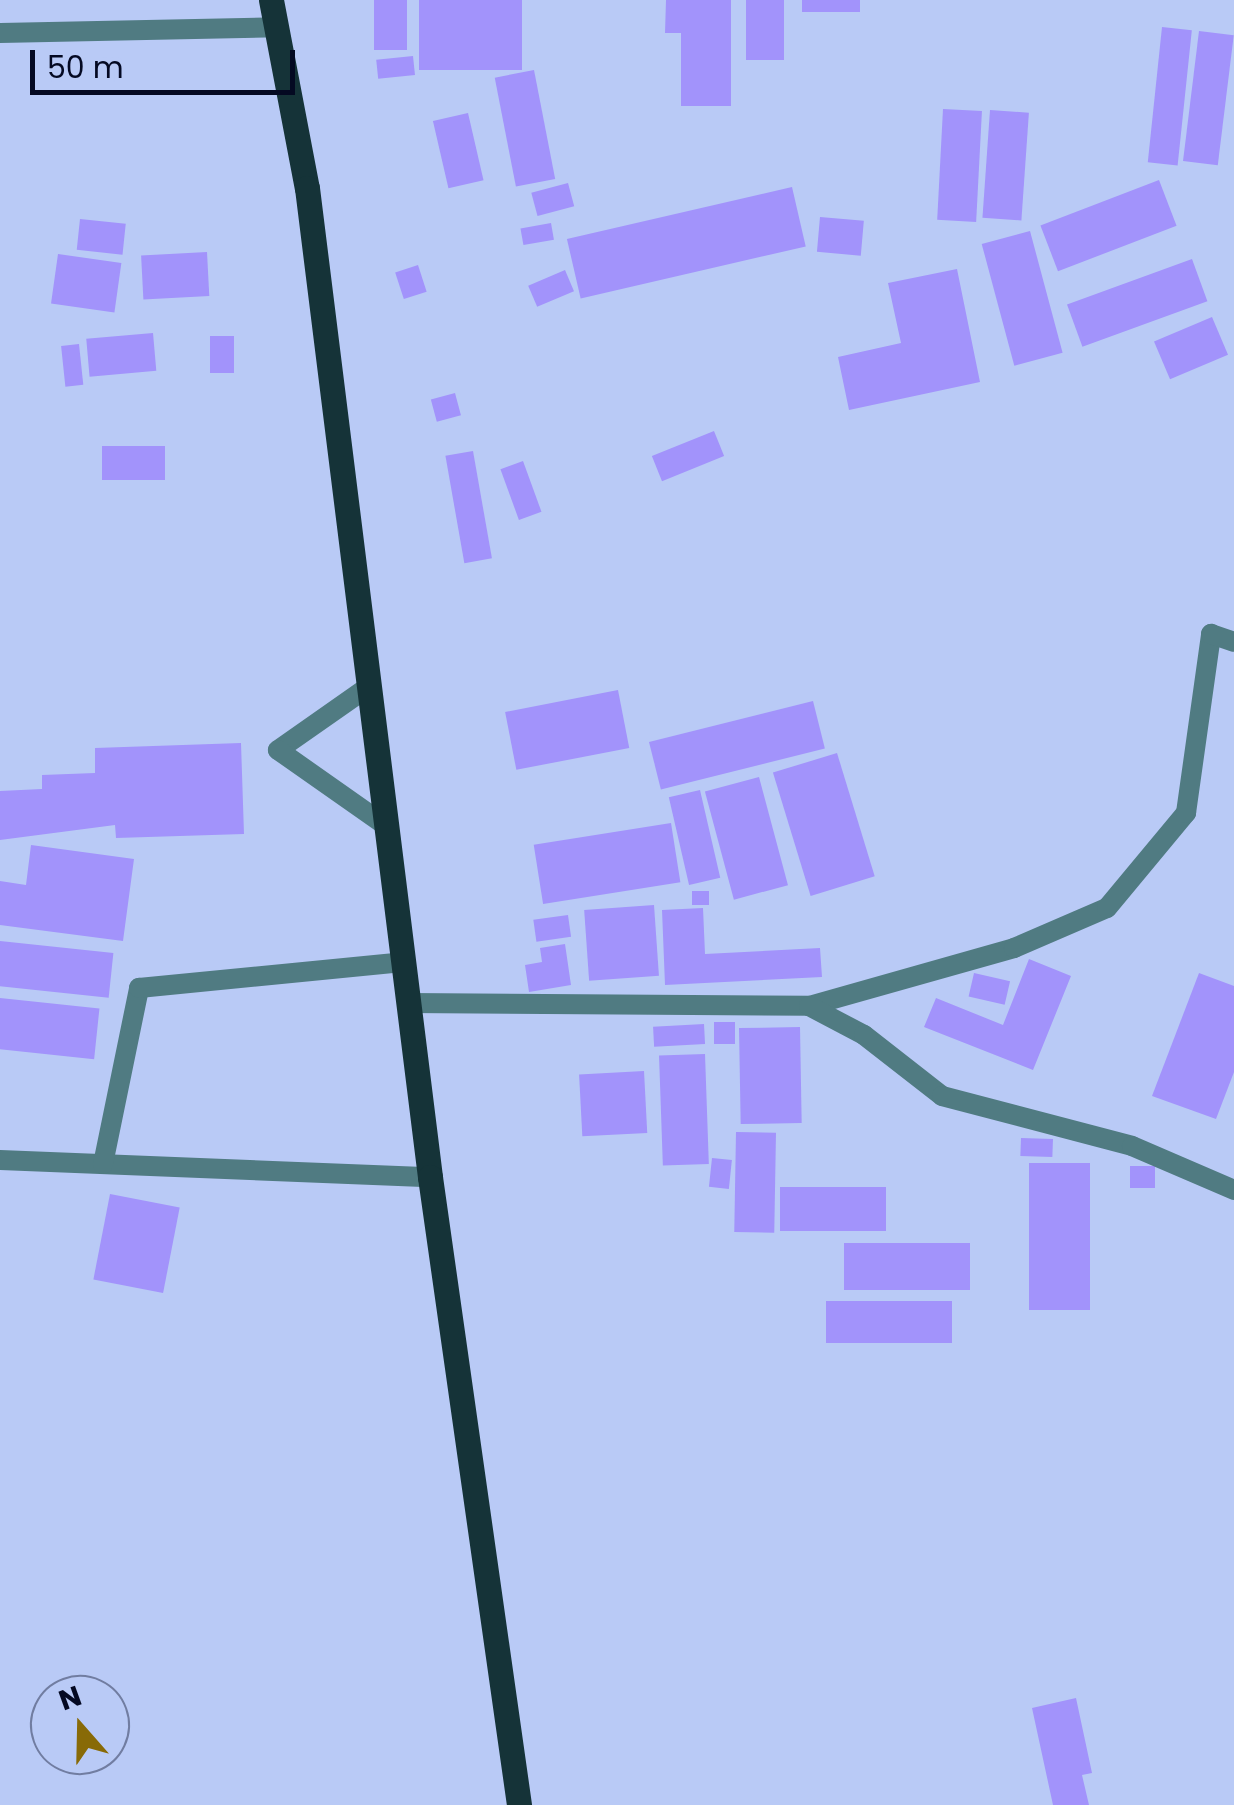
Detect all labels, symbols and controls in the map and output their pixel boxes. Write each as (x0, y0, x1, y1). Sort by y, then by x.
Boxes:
scale bar (35, 30, 300, 92)
text: 50 m (47, 46, 124, 89)
north arrow (30, 1675, 130, 1775)
text: N (54, 1676, 87, 1720)

